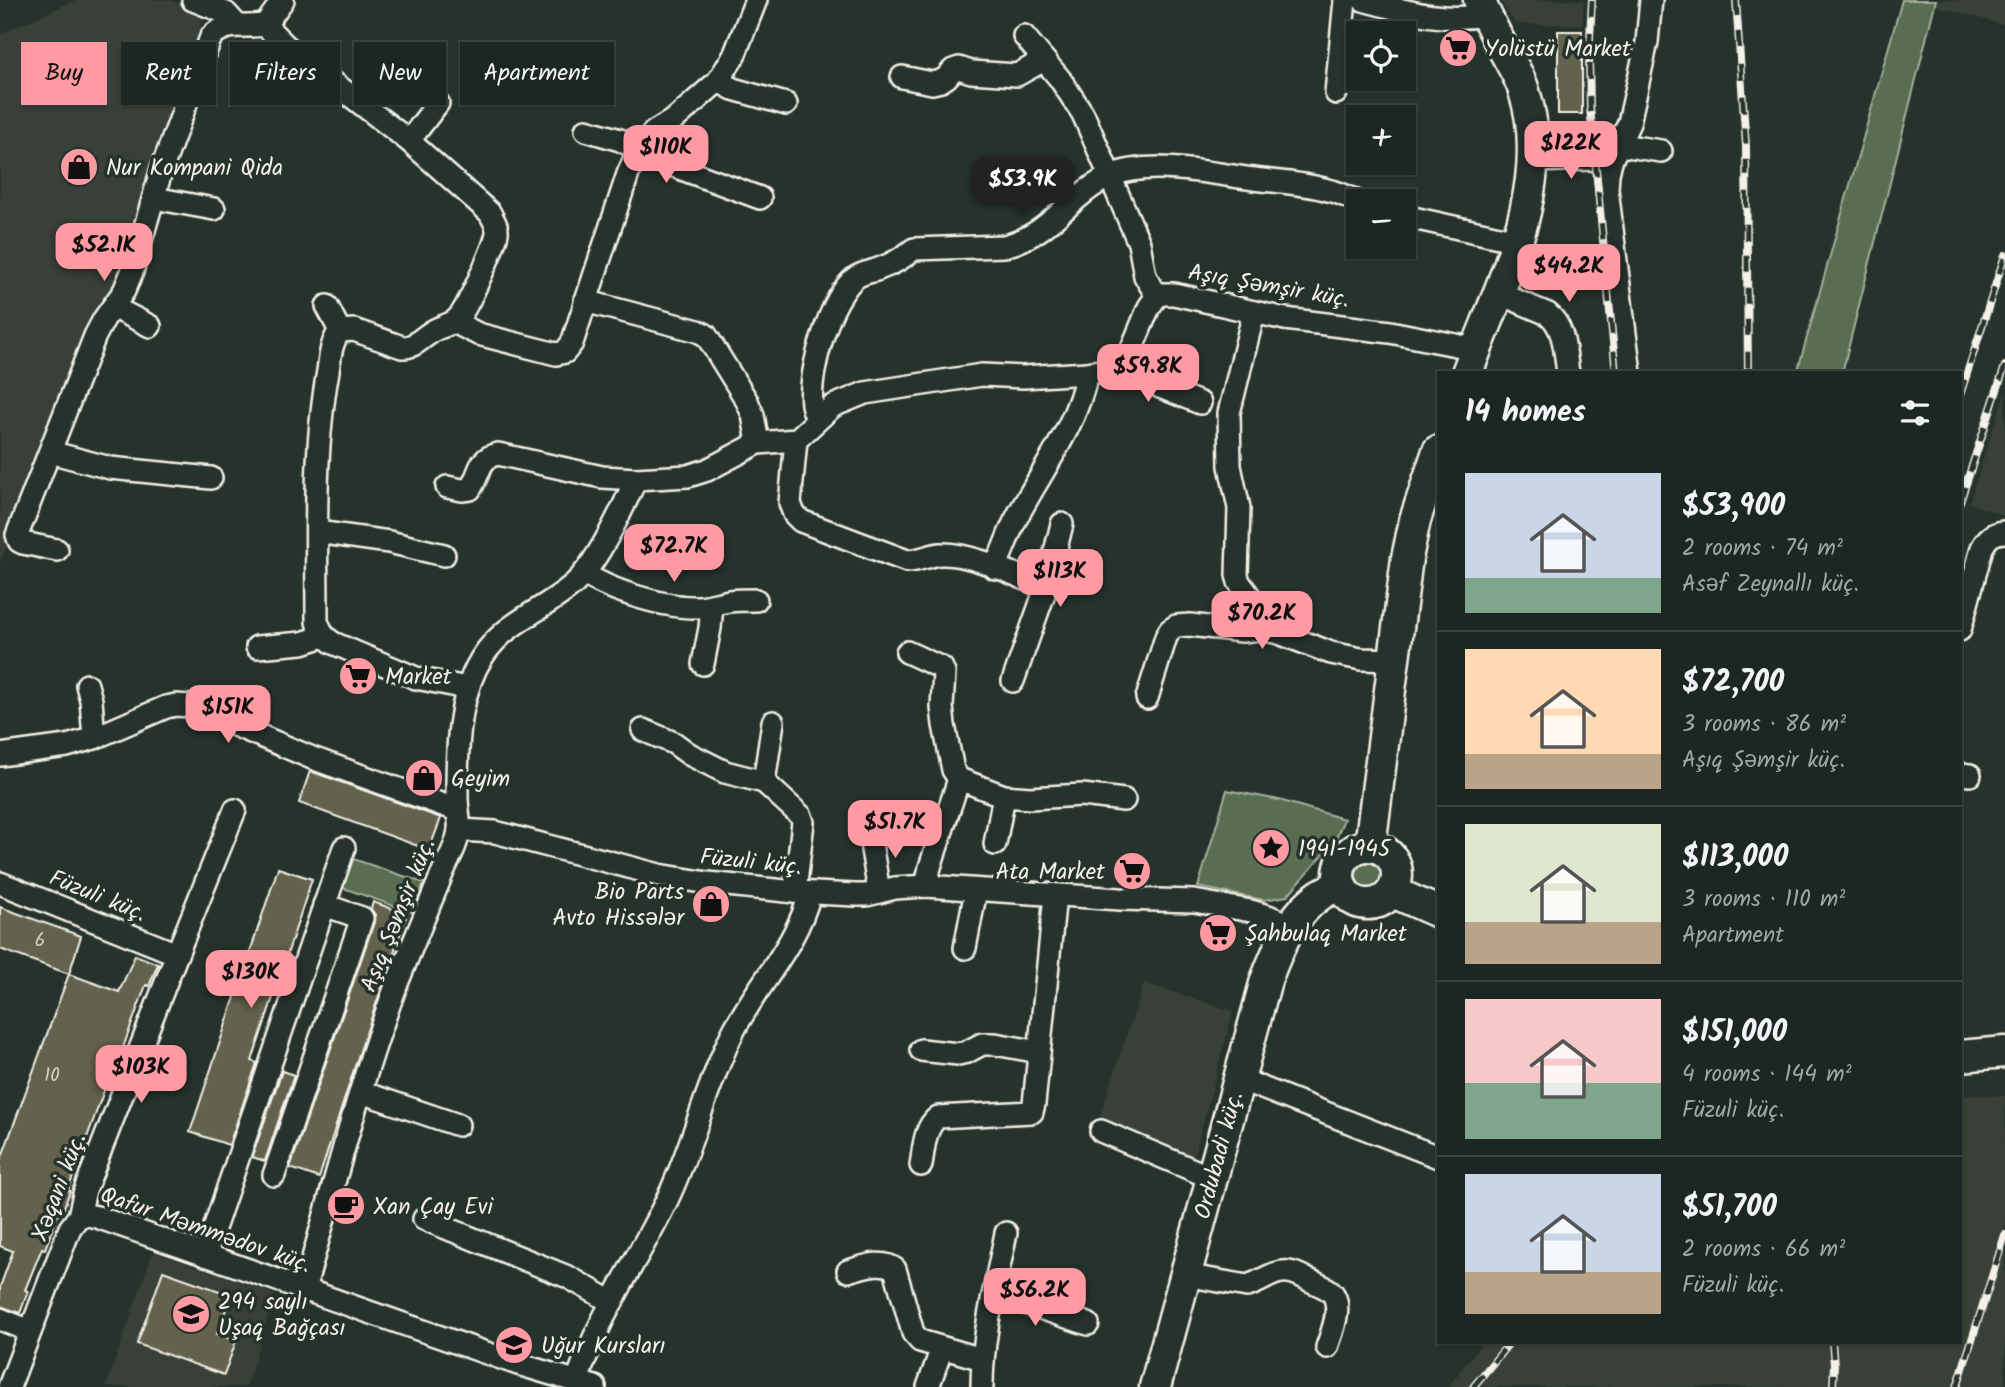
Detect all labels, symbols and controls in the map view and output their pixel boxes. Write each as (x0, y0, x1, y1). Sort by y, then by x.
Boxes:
map controls (1346, 21, 1416, 259)
button: locate (1346, 21, 1416, 91)
supermarket icon: Yolüstü Market (1437, 27, 1479, 69)
place label: Yolüstü Market (1485, 32, 1632, 68)
chip: Buy (21, 42, 107, 105)
chip: Rent (121, 42, 216, 105)
chip: Filters (230, 42, 340, 105)
chip: New (354, 42, 446, 105)
chip: Apartment (460, 42, 614, 105)
button: + (1346, 105, 1416, 175)
pin: $122K (1522, 122, 1620, 181)
pin: $110K (617, 125, 715, 185)
text: $122K (1540, 126, 1602, 162)
text: $110K (639, 130, 693, 166)
shop icon: Nur Kompani Qida (58, 146, 100, 188)
place label: Nur Kompani Qida (106, 151, 283, 187)
pin: $53.9K (966, 158, 1080, 217)
text: $53.9K (989, 162, 1057, 198)
button: − (1346, 189, 1416, 259)
pin: $52.1K (47, 224, 161, 283)
text: $52.1K (72, 228, 136, 264)
pin: $44.2K (1512, 244, 1626, 304)
text: $44.2K (1533, 249, 1605, 285)
street label: Aşıq Şəmşir küç. (1185, 255, 1352, 319)
pin: $59.8K (1091, 344, 1205, 404)
text: $59.8K (1113, 349, 1183, 385)
text: 14 homes (1465, 389, 1586, 437)
icon: filters (1896, 394, 1934, 432)
text: $53,900 (1682, 483, 1785, 531)
icon: home (1521, 501, 1605, 585)
pin: $72.7K (617, 524, 731, 584)
text: $72.7K (640, 529, 708, 565)
text: 2 rooms · 74 m² (1682, 531, 1843, 567)
pin: $113K (1011, 550, 1109, 609)
text: $113K (1033, 554, 1087, 590)
text: Asəf Zeynallı küç. (1682, 567, 1859, 603)
pin: $70.2K (1205, 592, 1319, 651)
text: $70.2K (1228, 596, 1296, 632)
supermarket icon: Market (337, 655, 379, 697)
text: $72,700 (1682, 659, 1784, 707)
place label: Market (385, 660, 453, 696)
icon: home (1521, 677, 1605, 761)
pin: $151K (179, 686, 277, 745)
text: $151K (202, 690, 255, 726)
text: 3 rooms · 86 m² (1682, 707, 1846, 743)
text: Aşıq Şəmşir küç. (1682, 743, 1845, 779)
shop icon: Geyim (403, 757, 445, 799)
place label: Geyim (451, 762, 510, 798)
pin: $51.7K (838, 800, 952, 860)
text: $51.7K (864, 805, 926, 841)
place icon: 1941-1945 (1250, 827, 1292, 869)
place label: 1941-1945 (1298, 832, 1392, 868)
street label: Aşıq Şəmşir küç. (352, 833, 446, 998)
text: $113,000 (1682, 834, 1788, 882)
street label: Füzuli küç. (698, 840, 803, 886)
supermarket icon: Ata Market (1111, 850, 1153, 892)
icon: home (1521, 852, 1605, 936)
place label: Ata Market (996, 855, 1106, 891)
street label: Füzuli küç. (43, 861, 151, 933)
place label: Bio Parts Avto Hissələr (552, 875, 685, 937)
text: 3 rooms · 110 m² (1682, 882, 1845, 918)
shop icon: Bio Parts Avto Hissələr (690, 883, 732, 925)
supermarket icon: Şahbulaq Market (1197, 912, 1239, 954)
place label: Şahbulaq Market (1245, 917, 1408, 953)
text: Apartment (1682, 918, 1784, 954)
house number: 6 (35, 926, 45, 956)
pin: $130K (202, 950, 300, 1010)
text: $130K (222, 955, 280, 991)
text: $151,000 (1682, 1009, 1787, 1057)
icon: home (1521, 1027, 1605, 1111)
pin: $103K (92, 1046, 190, 1105)
text: $103K (112, 1050, 170, 1086)
text: 4 rooms · 144 m² (1682, 1057, 1852, 1093)
house number: 10 (44, 1061, 60, 1091)
street label: Ordubadi küç. (1186, 1088, 1254, 1223)
text: Füzuli küç. (1682, 1093, 1784, 1129)
street label: Xəqani küç. (23, 1128, 97, 1247)
street label: Qafur Məmmədov küç. (95, 1178, 316, 1284)
text: $51,700 (1682, 1184, 1777, 1232)
cafe icon: Xan Çay Evi (325, 1185, 367, 1227)
place label: Xan Çay Evi (373, 1190, 494, 1226)
icon: home (1521, 1202, 1605, 1286)
text: 2 rooms · 66 m² (1682, 1232, 1845, 1268)
pin: $56.2K (978, 1268, 1092, 1328)
text: Füzuli küç. (1682, 1268, 1784, 1304)
text: $56.2K (1000, 1273, 1070, 1309)
place label: 294 saylı Uşaq Bağçası (218, 1285, 346, 1347)
school or university icon: 294 saylı Uşaq Bağçası (170, 1293, 212, 1335)
school or university icon: Uğur Kursları (493, 1324, 535, 1366)
place label: Uğur Kursları (541, 1329, 666, 1365)

